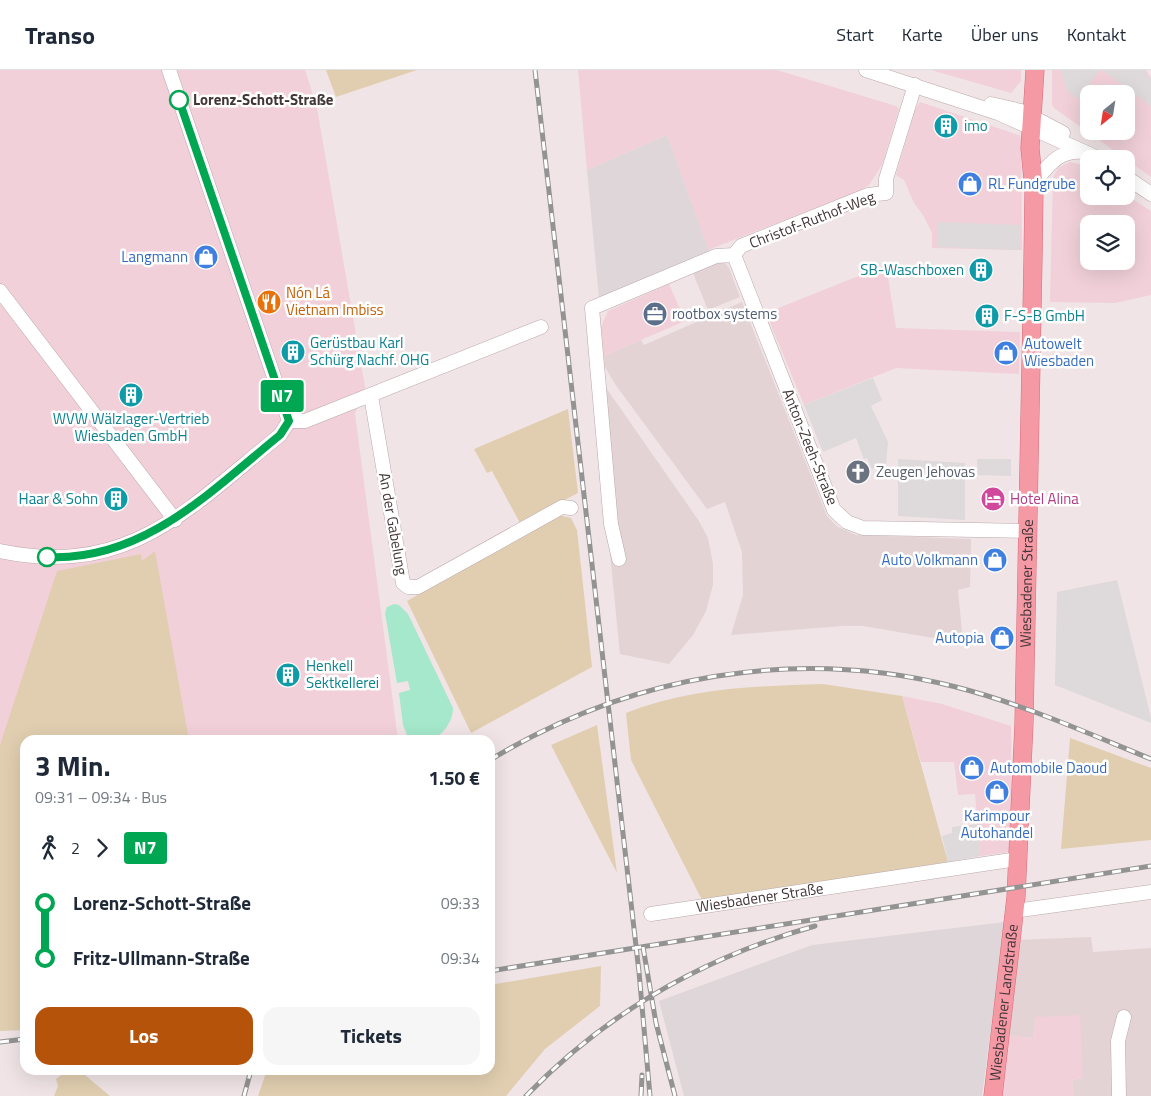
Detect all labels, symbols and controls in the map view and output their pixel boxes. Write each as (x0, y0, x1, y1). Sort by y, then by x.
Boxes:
text: Transo (25, 17, 95, 53)
text: Start (836, 21, 874, 48)
text: Karte (902, 21, 943, 48)
text: Über uns (971, 21, 1039, 48)
text: Kontakt (1067, 21, 1126, 48)
north arrow (1080, 85, 1135, 140)
map controls (1080, 85, 1135, 270)
place label: Lorenz-Schott-Straße (193, 88, 334, 111)
marker: Lorenz-Schott-Straße (169, 90, 189, 110)
building icon: imo (933, 113, 959, 139)
place label: imo (964, 114, 988, 137)
button: locate (1080, 150, 1135, 205)
shop icon: RL Fundgrube (957, 171, 983, 197)
place label: RL Fundgrube (988, 172, 1076, 195)
street label: Christof-Ruthof-Weg (746, 185, 878, 254)
button: layers (1080, 215, 1135, 270)
shop icon: Langmann (193, 244, 219, 270)
place label: Langmann (121, 245, 188, 268)
building icon: SB-Waschboxen (968, 257, 994, 283)
place label: SB-Waschboxen (860, 258, 964, 281)
place label: Nón Lá Vietnam Imbiss (286, 281, 384, 321)
restaurant icon: Nón Lá Vietnam Imbiss (256, 289, 282, 315)
office icon: rootbox systems (642, 301, 668, 327)
place label: rootbox systems (672, 302, 777, 325)
building icon: F-S-B GmbH (974, 303, 1000, 329)
place label: F-S-B GmbH (1004, 304, 1085, 327)
place label: Gerüstbau Karl Schürg Nachf. OHG (310, 331, 429, 371)
place label: Autowelt Wiesbaden (1024, 332, 1094, 372)
building icon: Gerüstbau Karl Schürg Nachf. OHG (280, 339, 306, 365)
shop icon: Autowelt Wiesbaden (993, 340, 1019, 366)
line badge: N7 (260, 380, 304, 412)
building icon: WVW Wälzlager-Vertrieb Wiesbaden GmbH (118, 382, 144, 408)
text: N7 (271, 382, 293, 409)
street label: Anton-Zeeh-Straße (777, 385, 844, 508)
place label: WVW Wälzlager-Vertrieb Wiesbaden GmbH (53, 407, 209, 447)
church icon: Zeugen Jehovas (845, 459, 871, 485)
place label: Zeugen Jehovas (876, 460, 975, 483)
street label: An der Gabelung (373, 471, 414, 577)
building icon: Haar & Sohn (103, 486, 129, 512)
hotel icon: Hotel Alina (980, 486, 1006, 512)
place label: Haar & Sohn (19, 487, 98, 510)
place label: Hotel Alina (1010, 487, 1079, 510)
street label: Wiesbadener Straße (1013, 519, 1039, 648)
unlabelled marker (37, 547, 57, 567)
shop icon: Auto Volkmann (982, 547, 1008, 573)
place label: Auto Volkmann (882, 548, 978, 571)
shop icon: Autopia (989, 625, 1015, 651)
place label: Autopia (935, 626, 984, 649)
place label: Henkell Sektkellerei (306, 654, 379, 694)
building icon: Henkell Sektkellerei (275, 662, 301, 688)
text: 3 Min. (35, 744, 111, 787)
shop icon: Automobile Daoud (959, 755, 985, 781)
place label: Automobile Daoud (990, 756, 1107, 779)
text: 1.50 € (428, 763, 480, 792)
shop icon: Karimpour Autohandel (984, 779, 1010, 805)
text: 09:31 – 09:34 · Bus (35, 785, 167, 809)
place label: Karimpour Autohandel (961, 804, 1033, 844)
icon: walk (35, 834, 63, 862)
icon: forward (88, 834, 116, 862)
text: N7 (134, 834, 157, 861)
text: 2 (71, 836, 80, 860)
street label: Wiesbadener Straße (695, 876, 825, 918)
text: Lorenz-Schott-Straße (73, 888, 251, 917)
text: 09:33 (441, 891, 480, 915)
street label: Wiesbadener Landstraße (983, 923, 1024, 1082)
text: Fritz-Ullmann-Straße (73, 943, 250, 972)
text: 09:34 (441, 946, 480, 970)
button: Los (35, 1007, 253, 1065)
button: Tickets (263, 1007, 480, 1065)

